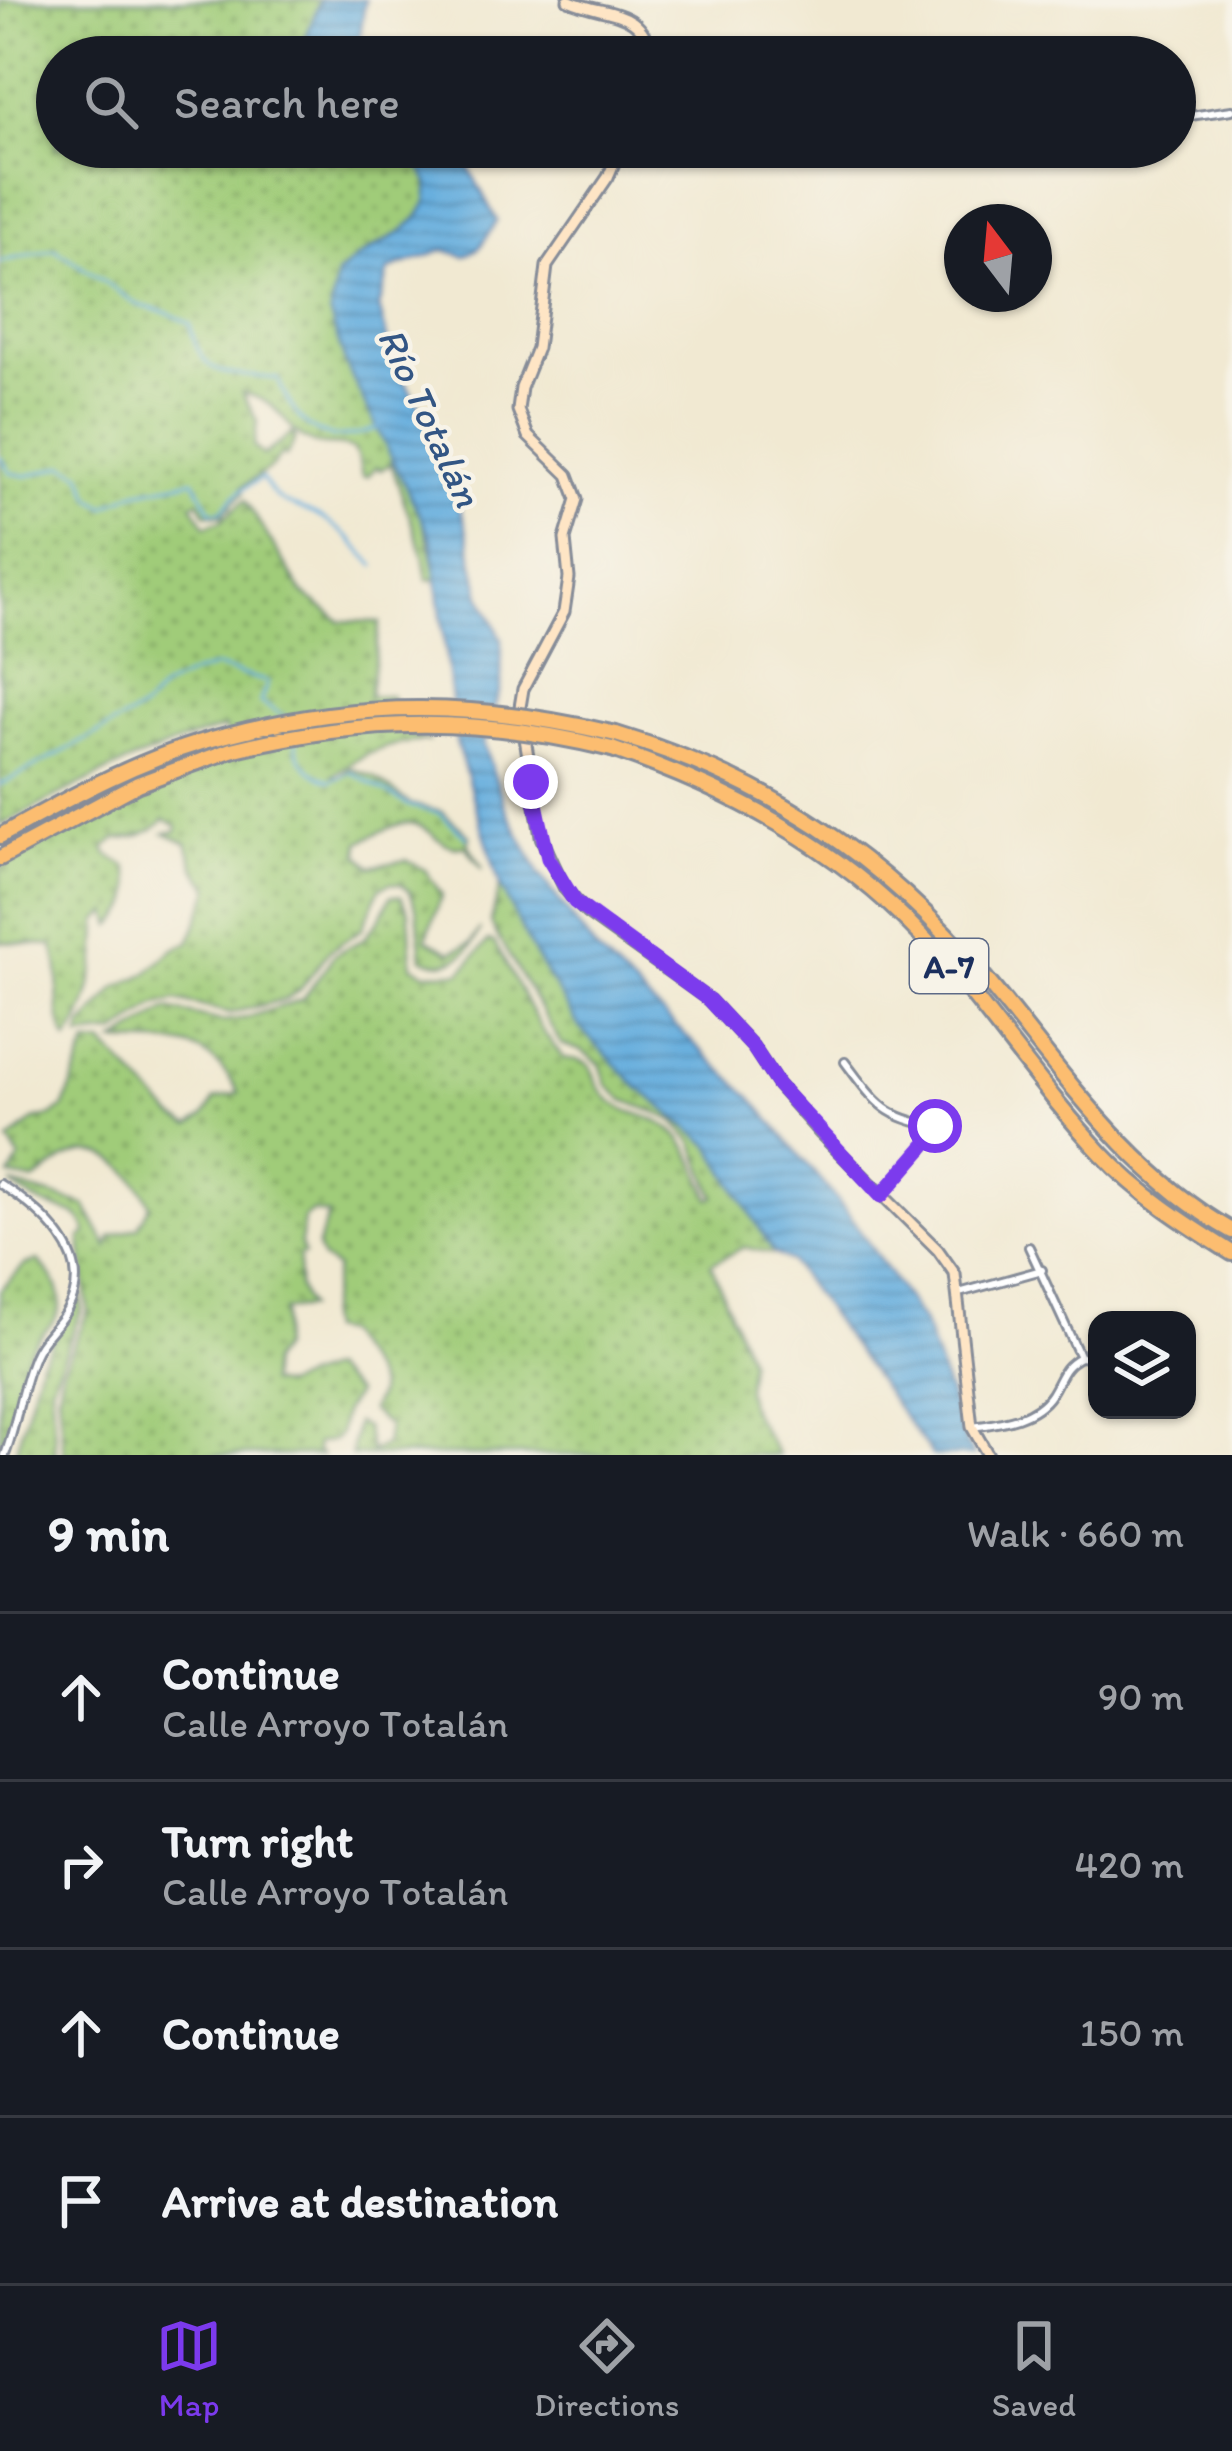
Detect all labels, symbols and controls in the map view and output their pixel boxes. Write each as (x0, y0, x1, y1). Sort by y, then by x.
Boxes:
search box (36, 36, 1196, 168)
icon: search (78, 69, 144, 135)
text: Search here (174, 75, 400, 129)
north arrow (944, 204, 1052, 312)
water label: Río Totalán (368, 320, 492, 515)
route end (504, 755, 558, 809)
road number: A-7 (910, 939, 988, 993)
route start (908, 1099, 962, 1153)
map controls (1088, 1311, 1196, 1419)
button: layers (1088, 1311, 1196, 1419)
text: 9 min (48, 1503, 169, 1564)
text: Walk · 660 m (967, 1510, 1184, 1557)
text: Continue (162, 1646, 340, 1700)
icon: ahead (48, 1664, 114, 1730)
text: 90 m (1098, 1673, 1184, 1720)
text: Calle Arroyo Totalán (162, 1700, 508, 1747)
text: Turn right (162, 1814, 353, 1868)
icon: right (48, 1832, 114, 1898)
text: 420 m (1074, 1841, 1184, 1888)
text: Calle Arroyo Totalán (162, 1868, 508, 1915)
icon: ahead (48, 2000, 114, 2066)
text: Continue (162, 2006, 340, 2060)
text: 150 m (1080, 2009, 1184, 2056)
icon: arrive (48, 2168, 114, 2234)
text: Arrive at destination (162, 2174, 558, 2228)
tab: Map (156, 2313, 222, 2424)
tab: Directions (534, 2313, 679, 2424)
tab: Saved (992, 2313, 1076, 2424)

